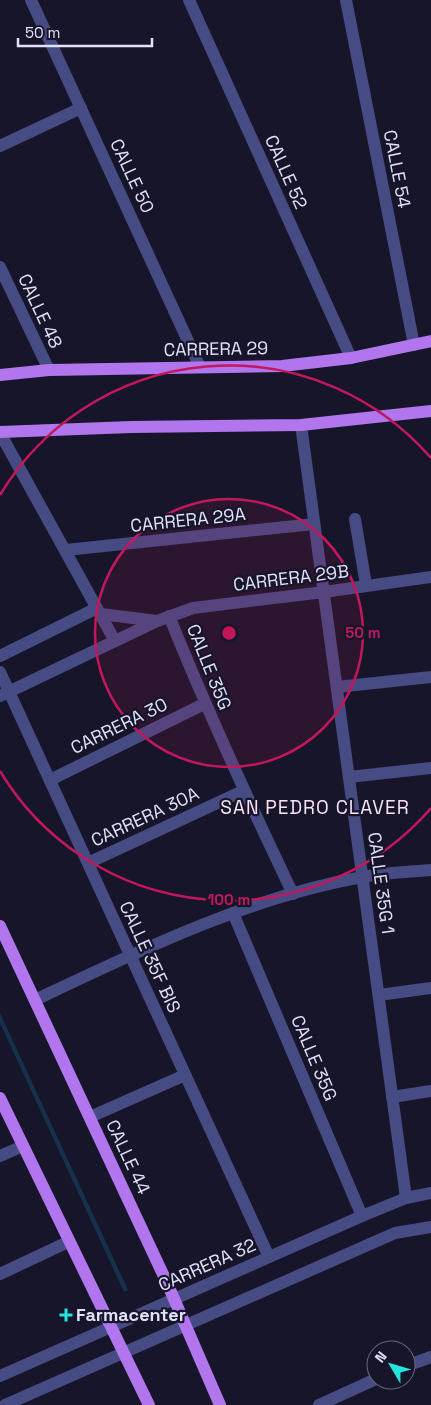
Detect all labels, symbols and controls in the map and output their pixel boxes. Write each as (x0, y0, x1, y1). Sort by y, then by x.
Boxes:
scale bar (18, 15, 151, 47)
text: 50 m (25, 23, 60, 42)
street label: CALLE 54 (379, 128, 416, 210)
street label: CALLE 52 (260, 131, 313, 212)
street label: CALLE 50 (105, 135, 160, 217)
street label: CALLE 48 (13, 270, 68, 352)
street label: CARRERA 29 (164, 336, 268, 361)
street label: CARRERA 29A (129, 502, 247, 537)
street label: CARRERA 29B (232, 559, 350, 596)
street label: CALLE 35G (182, 620, 237, 713)
text: 50 m (345, 623, 381, 642)
centre of rings (220, 624, 238, 642)
street label: CARRERA 30 (66, 692, 171, 759)
street label: CARRERA 30A (87, 782, 202, 852)
district label: SAN PEDRO CLAVER (220, 795, 410, 820)
street label: CALLE 35G 1 (363, 830, 400, 935)
text: 100 m (208, 890, 250, 909)
street label: CALLE 35F BIS (115, 897, 186, 1016)
street label: CALLE 35G (286, 1012, 343, 1104)
street label: CALLE 44 (101, 1116, 156, 1198)
street label: CARRERA 32 (154, 1233, 259, 1296)
place label: Farmacenter (76, 1303, 186, 1326)
marker: Farmacenter (60, 1309, 72, 1321)
north arrow (366, 1340, 416, 1390)
text: N (371, 1348, 391, 1366)

